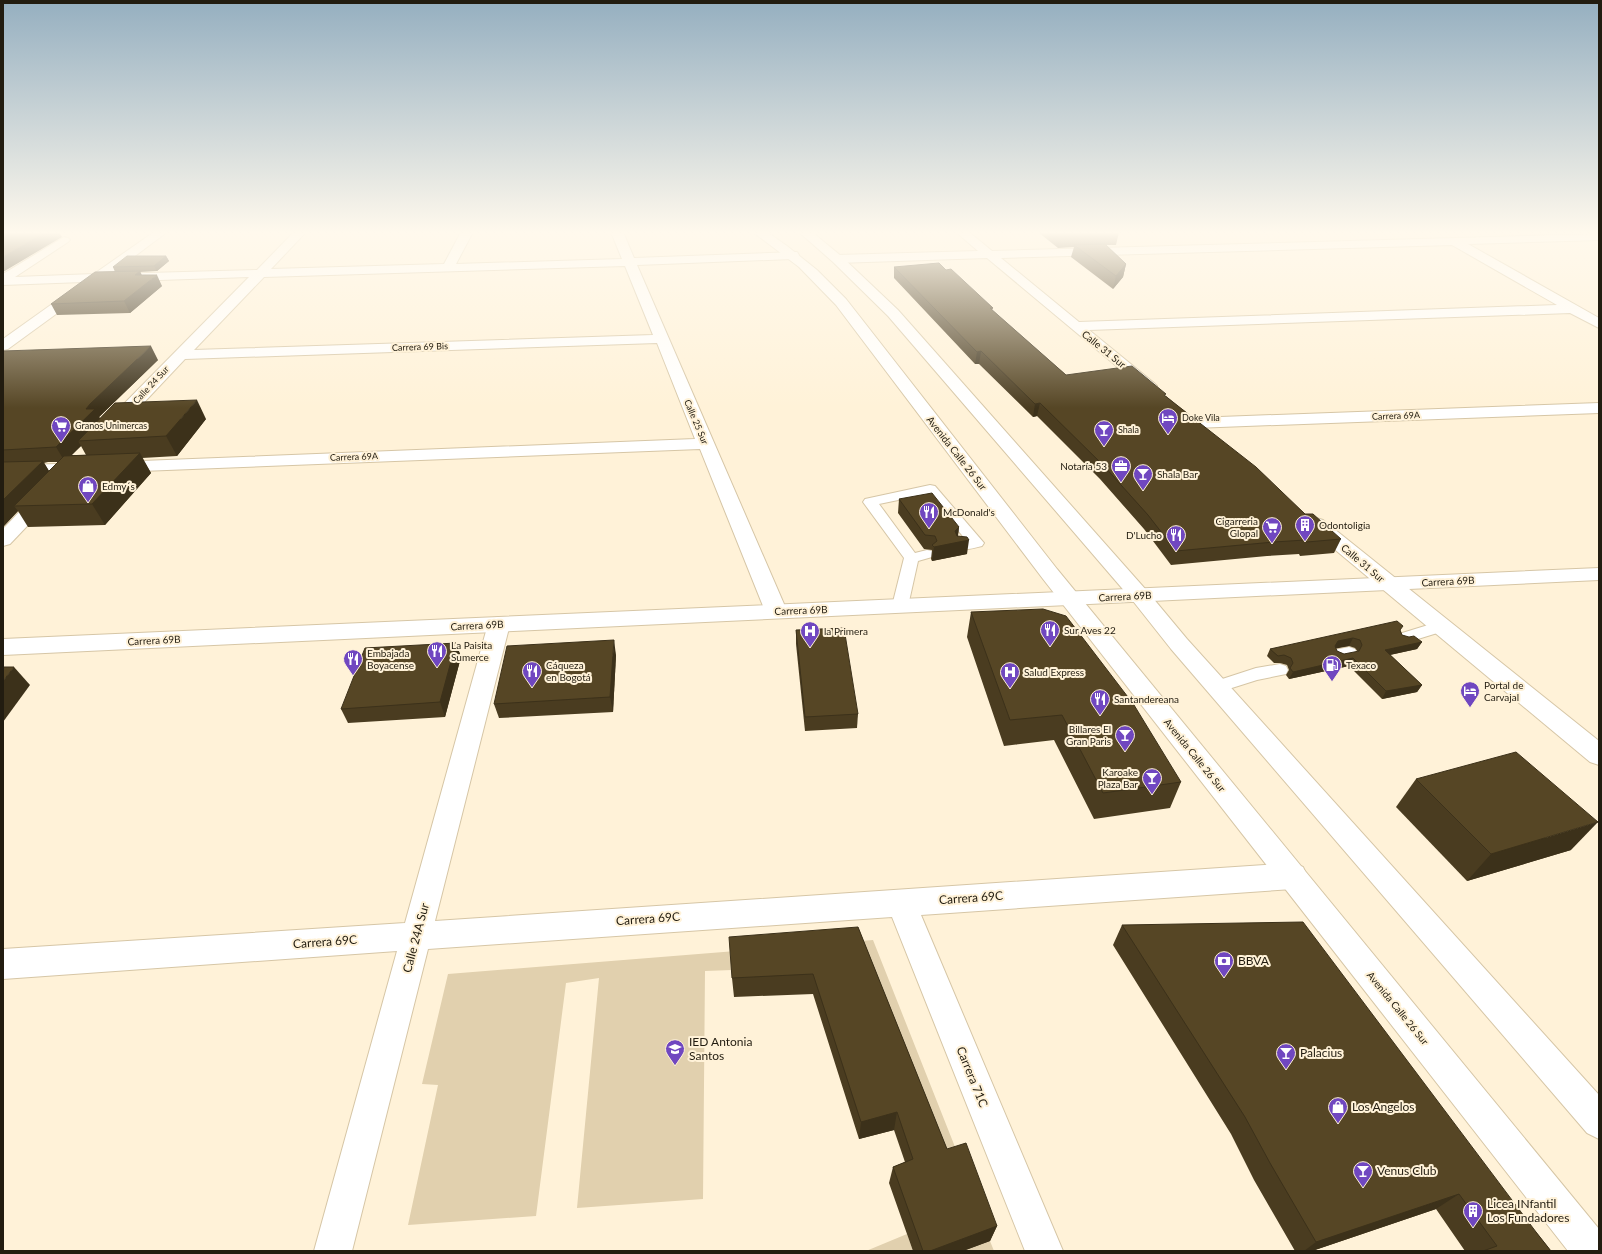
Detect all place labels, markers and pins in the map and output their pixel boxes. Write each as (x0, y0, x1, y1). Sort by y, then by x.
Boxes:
hotel icon: Doke Vila (1157, 407, 1179, 435)
place label: Doke Vila (1182, 412, 1220, 423)
supermarket icon: Granos Unimercas (50, 415, 72, 443)
bar icon: Shala (1093, 419, 1115, 447)
place label: Granos Unimercas (75, 420, 147, 431)
place label: Shala (1118, 424, 1139, 435)
office icon: Notaría 53 (1110, 455, 1132, 483)
place label: Notaría 53 (1060, 460, 1107, 472)
bar icon: Shala Bar (1132, 463, 1154, 491)
place label: Shala Bar (1157, 468, 1198, 480)
shop icon: Edmy´s (77, 475, 99, 503)
place label: Edmy´s (102, 480, 135, 492)
restaurant icon: McDonald's (918, 501, 940, 529)
place label: McDonald's (943, 506, 995, 518)
building icon: Odontoligia (1294, 514, 1316, 542)
place label: Cigarreria Glopal (1215, 515, 1258, 539)
supermarket icon: Cigarreria Glopal (1261, 516, 1283, 544)
place label: Odontoligia (1319, 519, 1370, 531)
restaurant icon: D'Lucho (1165, 524, 1187, 552)
place label: D'Lucho (1126, 529, 1162, 541)
restaurant icon: Sur Aves 22 (1039, 619, 1061, 647)
hospital icon: la Primera (799, 620, 821, 648)
place label: Sur Aves 22 (1064, 624, 1116, 636)
place label: la Primera (824, 625, 868, 637)
place label: La Paisita Sumerce (451, 639, 492, 663)
restaurant icon: La Paisita Sumerce (426, 640, 448, 668)
place label: Embajada Boyacense (367, 647, 414, 671)
restaurant icon: Embajada Boyacense (342, 648, 364, 676)
fuel station icon: Texaco (1321, 654, 1343, 682)
place label: Cáqueza en Bogotá (546, 659, 591, 683)
place label: Texaco (1346, 659, 1377, 671)
restaurant icon: Cáqueza en Bogotá (521, 660, 543, 688)
hospital icon: Salud Express (999, 661, 1021, 689)
place label: Salud Express (1024, 666, 1084, 678)
place label: Portal de Carvajal (1484, 679, 1523, 703)
hotel icon: Portal de Carvajal (1459, 680, 1481, 708)
restaurant icon: Santandereana (1089, 688, 1111, 716)
place label: Santandereana (1114, 693, 1179, 705)
place label: Billares El Gran Paris (1066, 723, 1111, 747)
bar icon: Billares El Gran Paris (1114, 724, 1136, 752)
place label: Karoake Plaza Bar (1098, 766, 1138, 790)
bar icon: Karoake Plaza Bar (1141, 767, 1163, 795)
bank icon: BBVA (1213, 950, 1235, 978)
place label: BBVA (1238, 953, 1270, 968)
place label: IED Antonia Santos (689, 1034, 752, 1063)
school or university icon: IED Antonia Santos (664, 1038, 686, 1066)
bar icon: Palacius (1275, 1042, 1297, 1070)
place label: Palacius (1300, 1045, 1342, 1060)
shop icon: Los Angelos (1327, 1096, 1349, 1124)
place label: Los Angelos (1352, 1099, 1415, 1114)
bar icon: Venus Club (1352, 1160, 1374, 1188)
place label: Venus Club (1377, 1163, 1437, 1178)
place label: Licea INfantil Los Fundadores (1487, 1196, 1569, 1225)
building icon: Licea INfantil Los Fundadores (1462, 1200, 1484, 1228)

